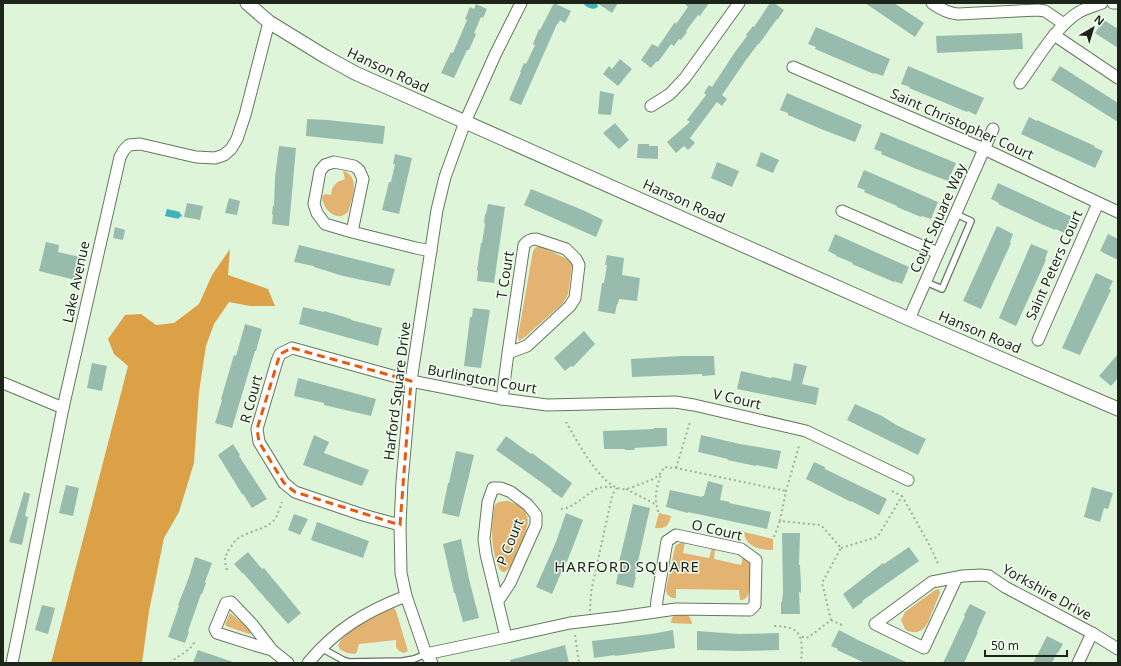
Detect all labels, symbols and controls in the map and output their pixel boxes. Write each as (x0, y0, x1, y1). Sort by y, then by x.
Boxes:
north arrow (1073, 8, 1113, 48)
text: N (1091, 11, 1108, 28)
street label: Hanson Road (344, 42, 432, 97)
street label: Saint Christopher Court (888, 83, 1037, 164)
street label: Court Square Way (905, 159, 971, 276)
street label: Hanson Road (640, 174, 728, 227)
street label: Saint Peters Court (1021, 207, 1086, 323)
street label: Lake Avenue (58, 239, 93, 325)
street label: T Court (491, 250, 518, 300)
street label: Hanson Road (936, 306, 1024, 357)
street label: Harford Square Drive (379, 320, 414, 461)
street label: Burlington Court (426, 360, 538, 397)
street label: R Court (235, 373, 266, 425)
street label: V Court (711, 384, 763, 413)
street label: O Court (690, 514, 744, 545)
street label: P Court (492, 516, 528, 568)
district label: HARFORD SQUARE (554, 556, 700, 576)
street label: Yorkshire Drive (999, 559, 1095, 624)
scale bar (985, 632, 1067, 658)
text: 50 m (991, 637, 1019, 654)

